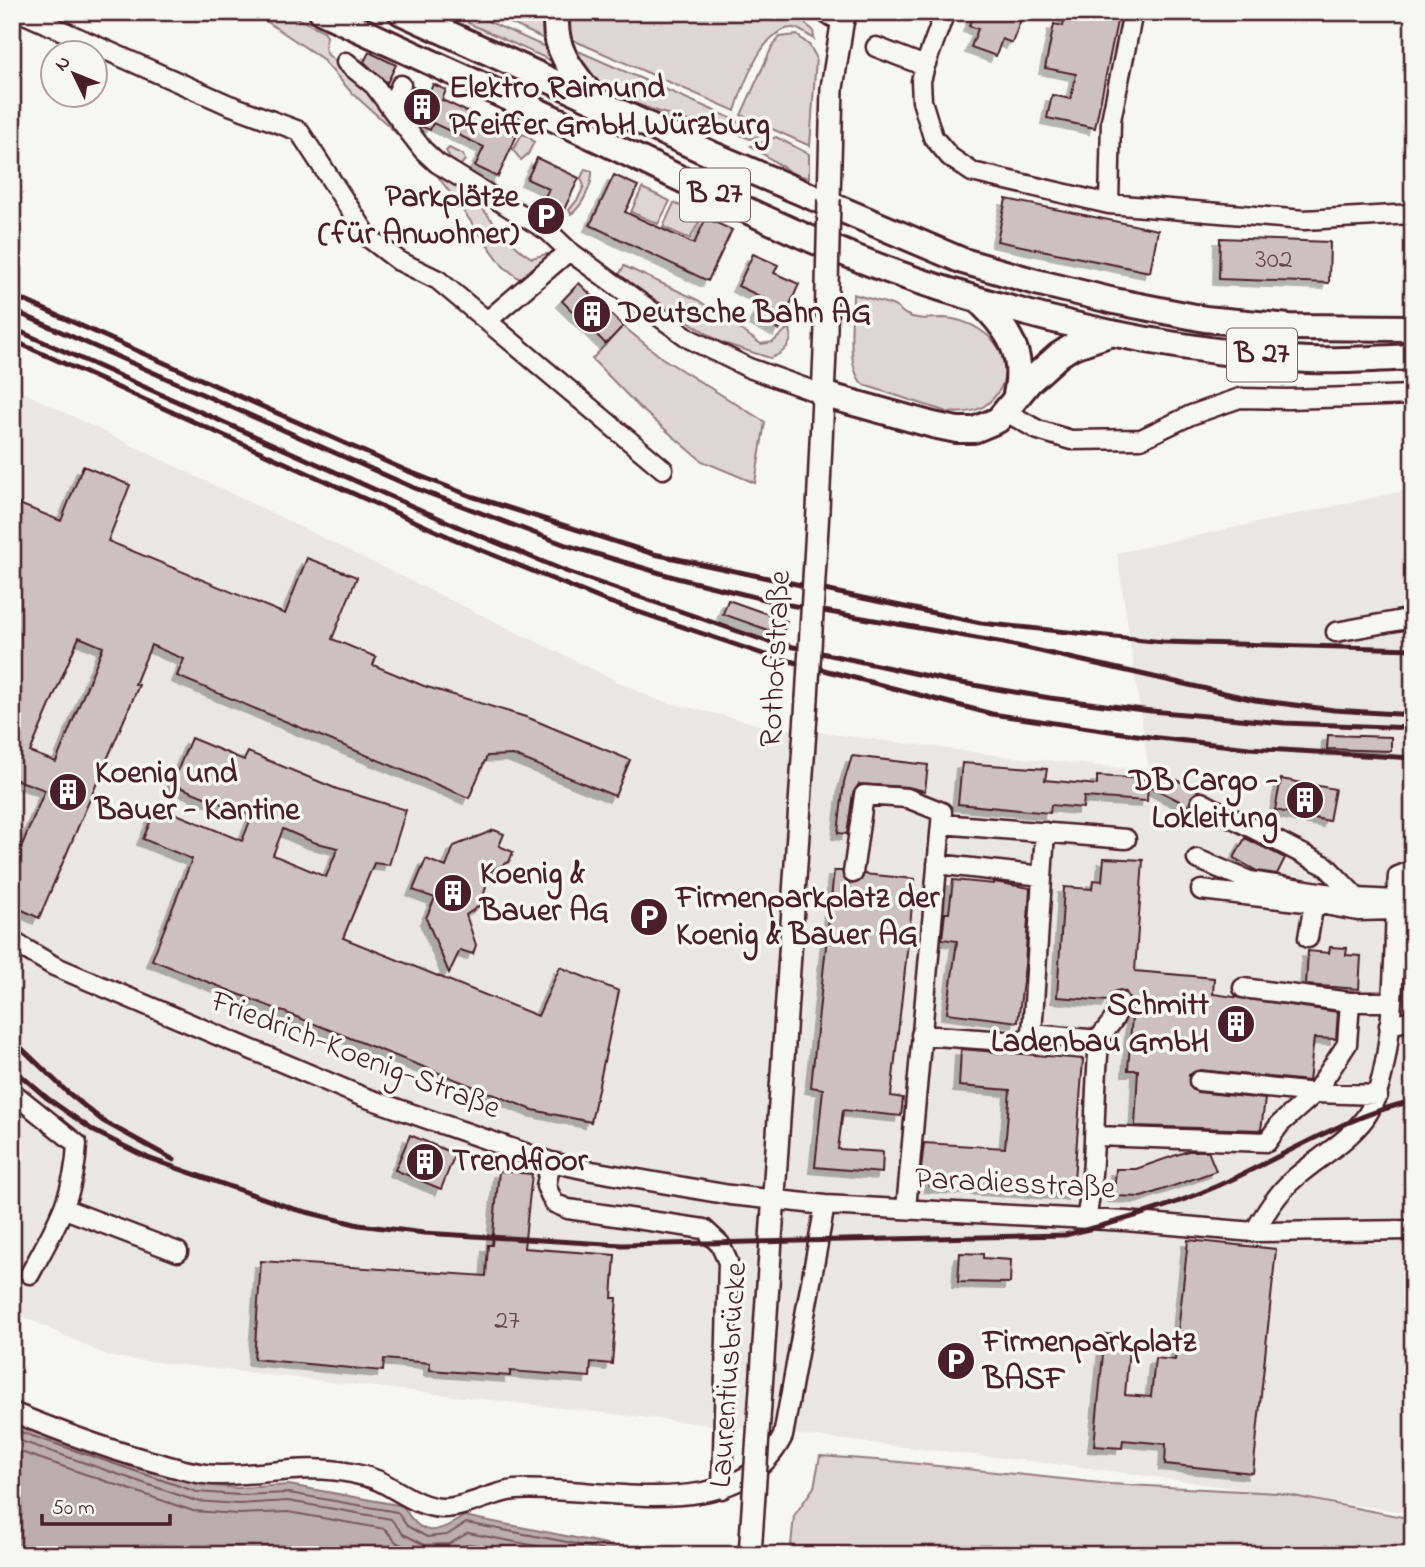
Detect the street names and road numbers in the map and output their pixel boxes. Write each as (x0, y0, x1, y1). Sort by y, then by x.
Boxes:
road number: B 27 (680, 168, 750, 222)
road number: B 27 (1227, 328, 1297, 382)
street label: Rothofstraße (749, 569, 805, 749)
street label: Friedrich-Koenig-Straße (202, 979, 507, 1133)
street label: Paradiesstraße (914, 1156, 1117, 1214)
street label: Laurentiusbrücke (699, 1260, 761, 1489)

